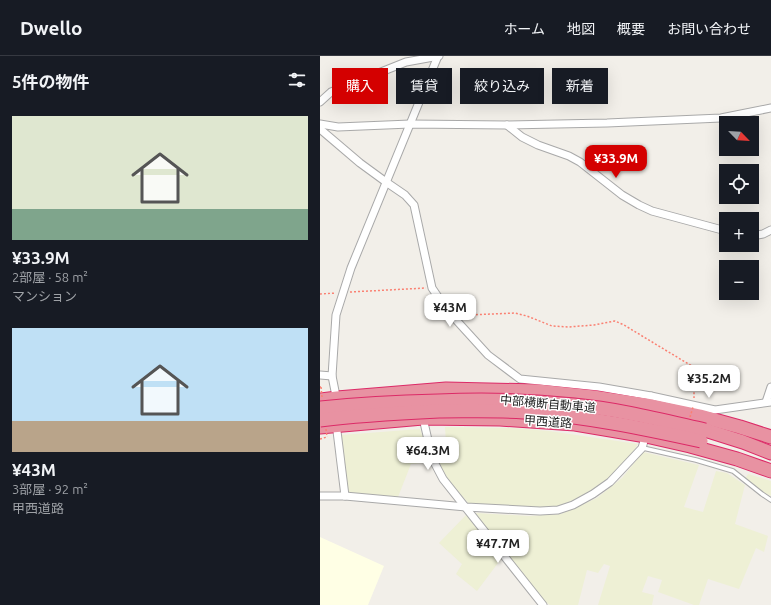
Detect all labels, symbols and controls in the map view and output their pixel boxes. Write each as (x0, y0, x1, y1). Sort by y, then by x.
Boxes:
text: Dwello (20, 17, 82, 39)
text: ホーム (503, 21, 545, 37)
text: 地図 (567, 21, 595, 37)
text: 概要 (617, 21, 645, 37)
text: お問い合わせ (667, 21, 751, 37)
chip: 購入 (332, 68, 388, 104)
chip: 賃貸 (396, 68, 452, 104)
chip: 絞り込み (460, 68, 544, 104)
chip: 新着 (552, 68, 608, 104)
icon: filters (286, 69, 308, 91)
text: 5件の物件 (12, 72, 90, 91)
north arrow (719, 116, 759, 156)
map controls (719, 116, 759, 300)
icon: home (124, 142, 196, 214)
pin: ¥33.9M (583, 145, 649, 179)
text: ¥33.9M (594, 151, 638, 165)
button: locate (719, 164, 759, 204)
button: + (719, 212, 759, 252)
text: ¥33.9M (12, 248, 70, 267)
button: − (719, 260, 759, 300)
text: 2部屋 · 58 m² (12, 270, 88, 284)
text: マンション (12, 289, 77, 303)
pin: ¥43M (426, 294, 474, 328)
text: ¥43M (433, 300, 467, 314)
icon: home (124, 354, 196, 426)
pin: ¥35.2M (676, 365, 742, 399)
text: ¥35.2M (687, 371, 731, 385)
street label: 中部横断自動車道 (500, 393, 596, 414)
street label: 甲西道路 (524, 413, 572, 430)
pin: ¥64.3M (395, 437, 461, 471)
text: ¥64.3M (406, 443, 450, 457)
text: ¥43M (12, 460, 56, 479)
text: 3部屋 · 92 m² (12, 482, 88, 496)
text: 甲西道路 (12, 501, 64, 515)
pin: ¥47.7M (465, 530, 531, 564)
text: ¥47.7M (476, 536, 520, 550)

